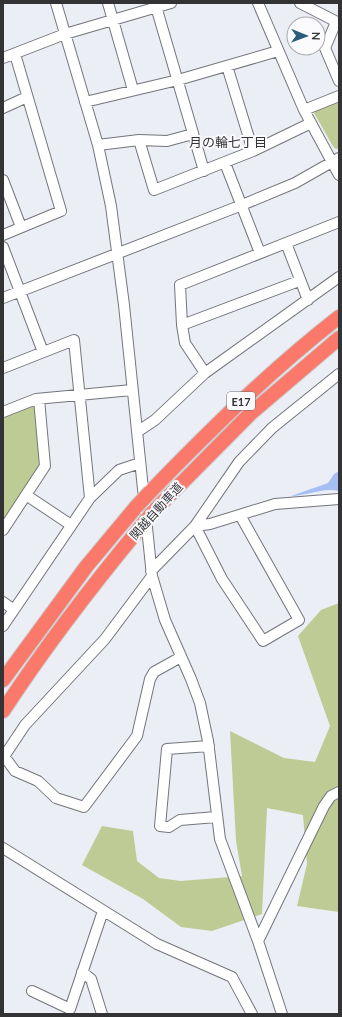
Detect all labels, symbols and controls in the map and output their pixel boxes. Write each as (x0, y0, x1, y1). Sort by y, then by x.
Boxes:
north arrow (286, 16, 326, 56)
text: N (310, 32, 323, 41)
district label: 月の輪七丁目 (189, 134, 267, 150)
road number: E17 (227, 392, 255, 410)
street label: 関越自動車道 (126, 479, 186, 543)

